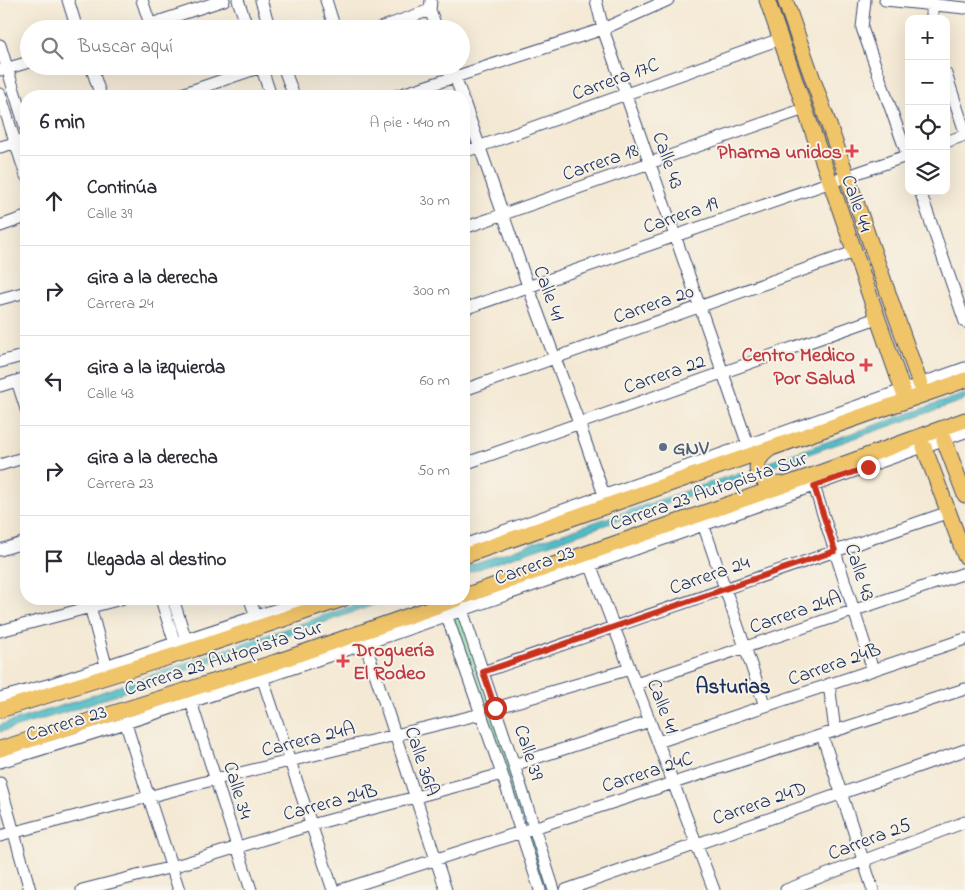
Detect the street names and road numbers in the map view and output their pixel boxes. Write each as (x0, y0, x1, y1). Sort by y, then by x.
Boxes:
street label: Carrera 17C (568, 51, 663, 109)
street label: Calle 43 (643, 128, 690, 193)
street label: Carrera 18 (559, 137, 643, 190)
street label: Calle 44 (832, 171, 879, 236)
street label: Carrera 19 (639, 190, 722, 243)
street label: Calle 41 (524, 262, 571, 326)
street label: Carrera 20 (610, 278, 698, 333)
street label: Carrera 22 (620, 348, 710, 403)
street label: Carrera 23 Autopista Sur (606, 445, 812, 540)
street label: Carrera 23 (491, 538, 579, 594)
street label: Calle 43 (836, 540, 882, 605)
street label: Carrera 24 (666, 549, 754, 604)
street label: Carrera 24A (746, 584, 846, 643)
street label: Carrera 23 Autopista Sur (121, 613, 327, 705)
street label: Carrera 24B (784, 636, 885, 695)
street label: Calle 41 (638, 675, 685, 739)
street label: Carrera 23 (23, 698, 111, 750)
street label: Carrera 24A (259, 715, 359, 766)
street label: Calle 39 (505, 721, 550, 784)
street label: Calle 36A (396, 723, 446, 800)
street label: Carrera 24C (598, 745, 697, 802)
street label: Calle 34 (214, 758, 259, 823)
street label: Carrera 24D (709, 775, 811, 834)
street label: Carrera 24B (280, 777, 381, 830)
street label: Carrera 25 (824, 811, 915, 869)

